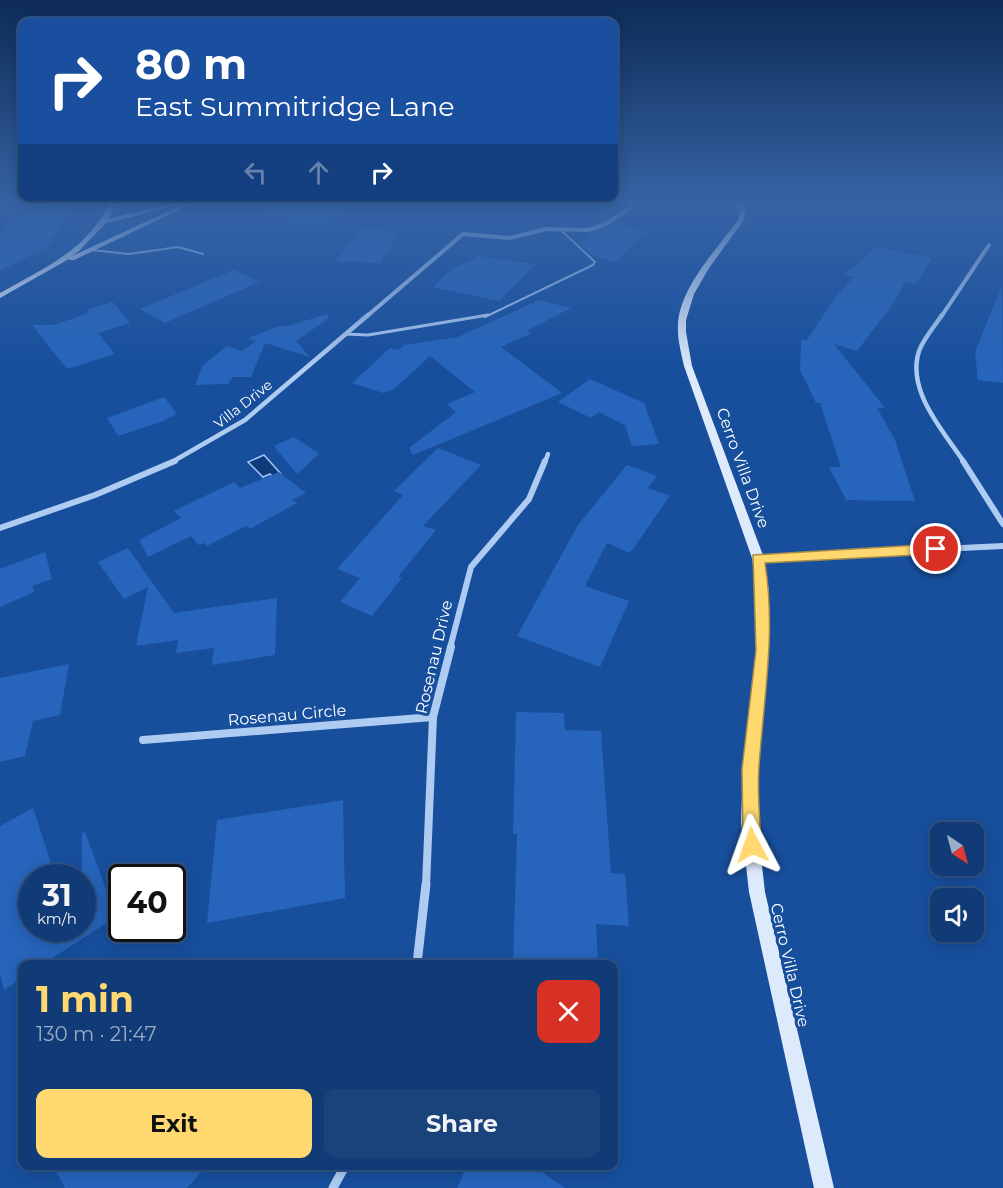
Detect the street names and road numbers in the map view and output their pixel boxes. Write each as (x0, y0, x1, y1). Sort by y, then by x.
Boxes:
street label: Villa Drive (210, 376, 276, 432)
street label: Cerro Villa Drive (712, 405, 774, 531)
street label: Rosenau Drive (412, 598, 456, 716)
street label: Rosenau Circle (227, 700, 347, 730)
street label: Cerro Villa Drive (766, 901, 814, 1029)

